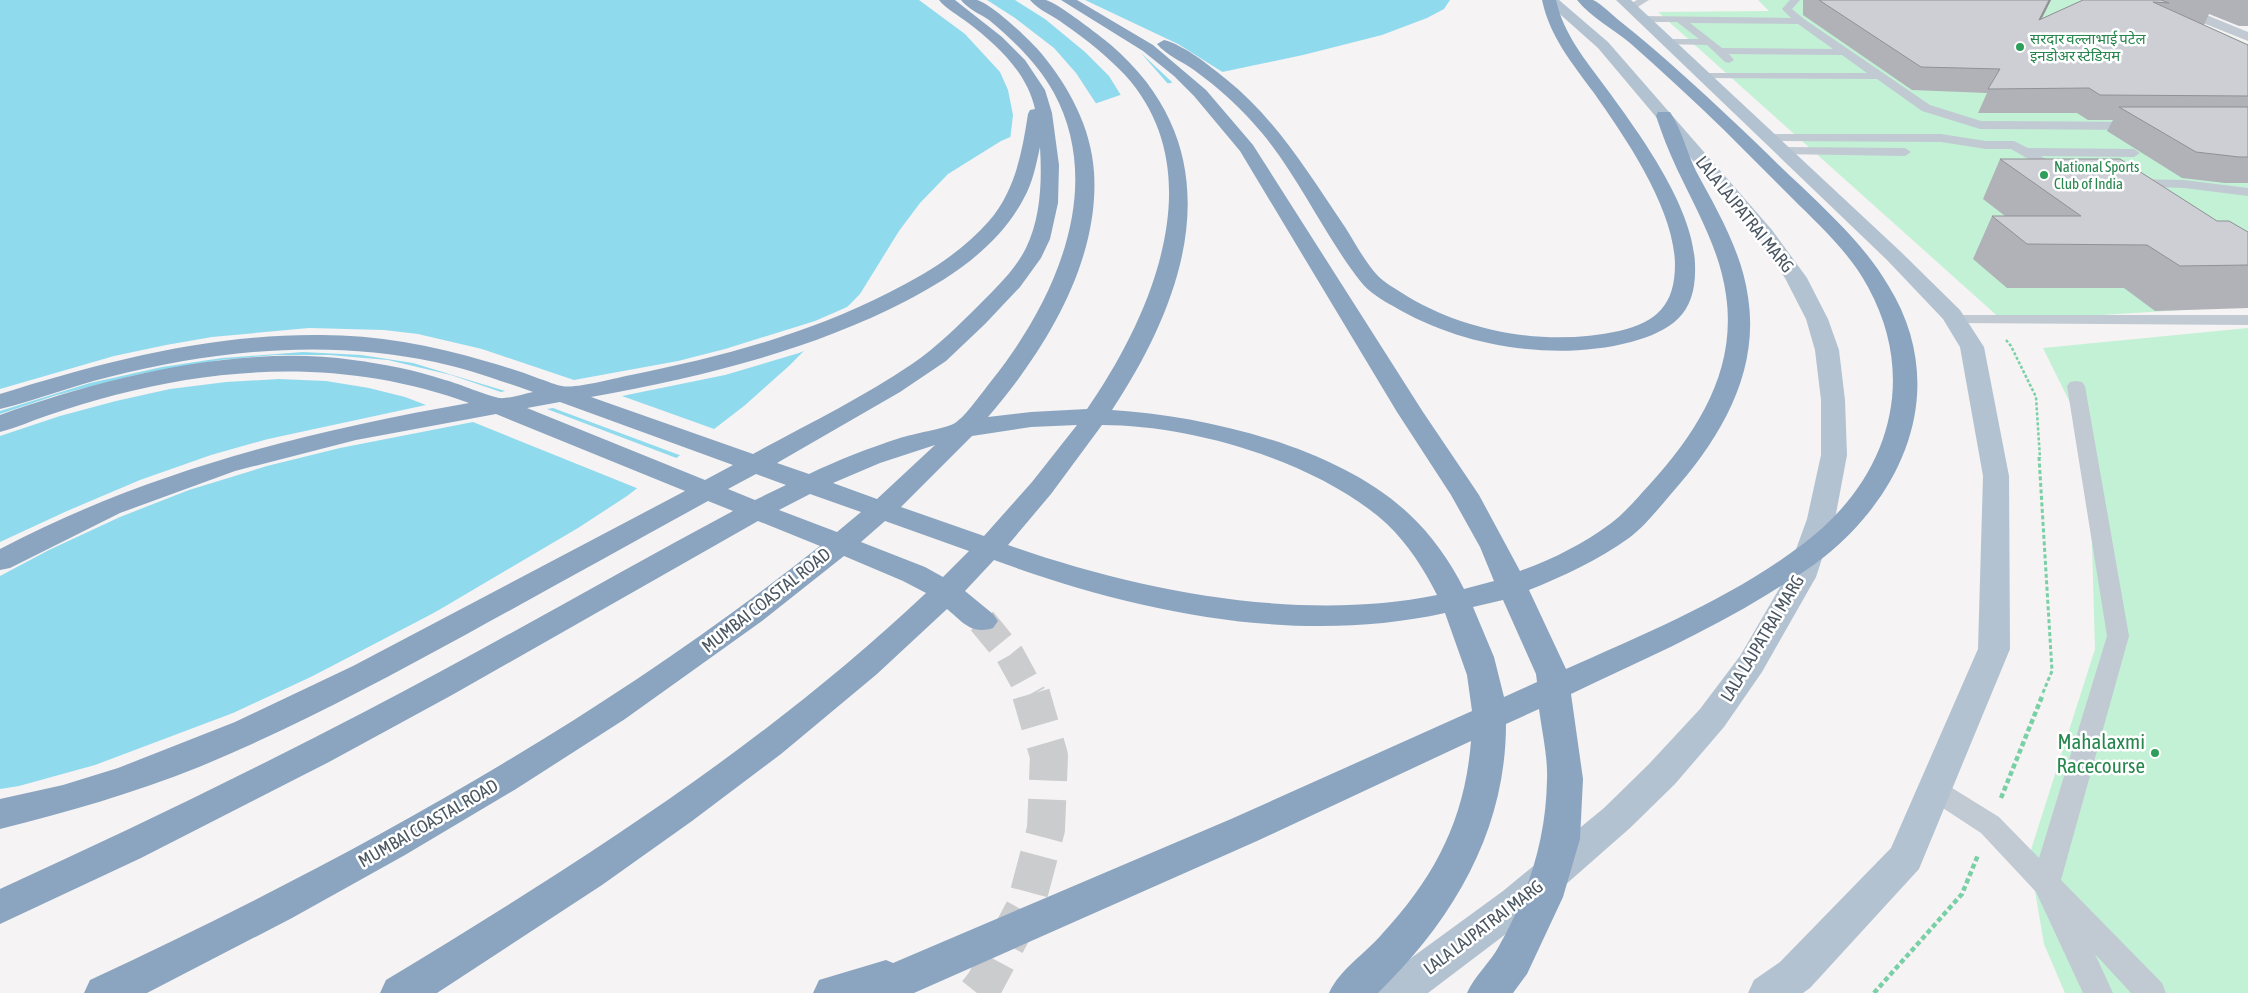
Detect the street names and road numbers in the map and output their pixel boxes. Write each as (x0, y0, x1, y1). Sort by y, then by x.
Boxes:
street label: LALA LAJPATRAI MARG (1692, 152, 1798, 276)
street label: MUMBAI COASTAL ROAD (697, 543, 835, 657)
street label: LALA LAJPATRAI MARG (1716, 571, 1808, 705)
street label: MUMBAI COASTAL ROAD (355, 775, 501, 871)
street label: LALA LAJPATRAI MARG (1419, 875, 1547, 979)

